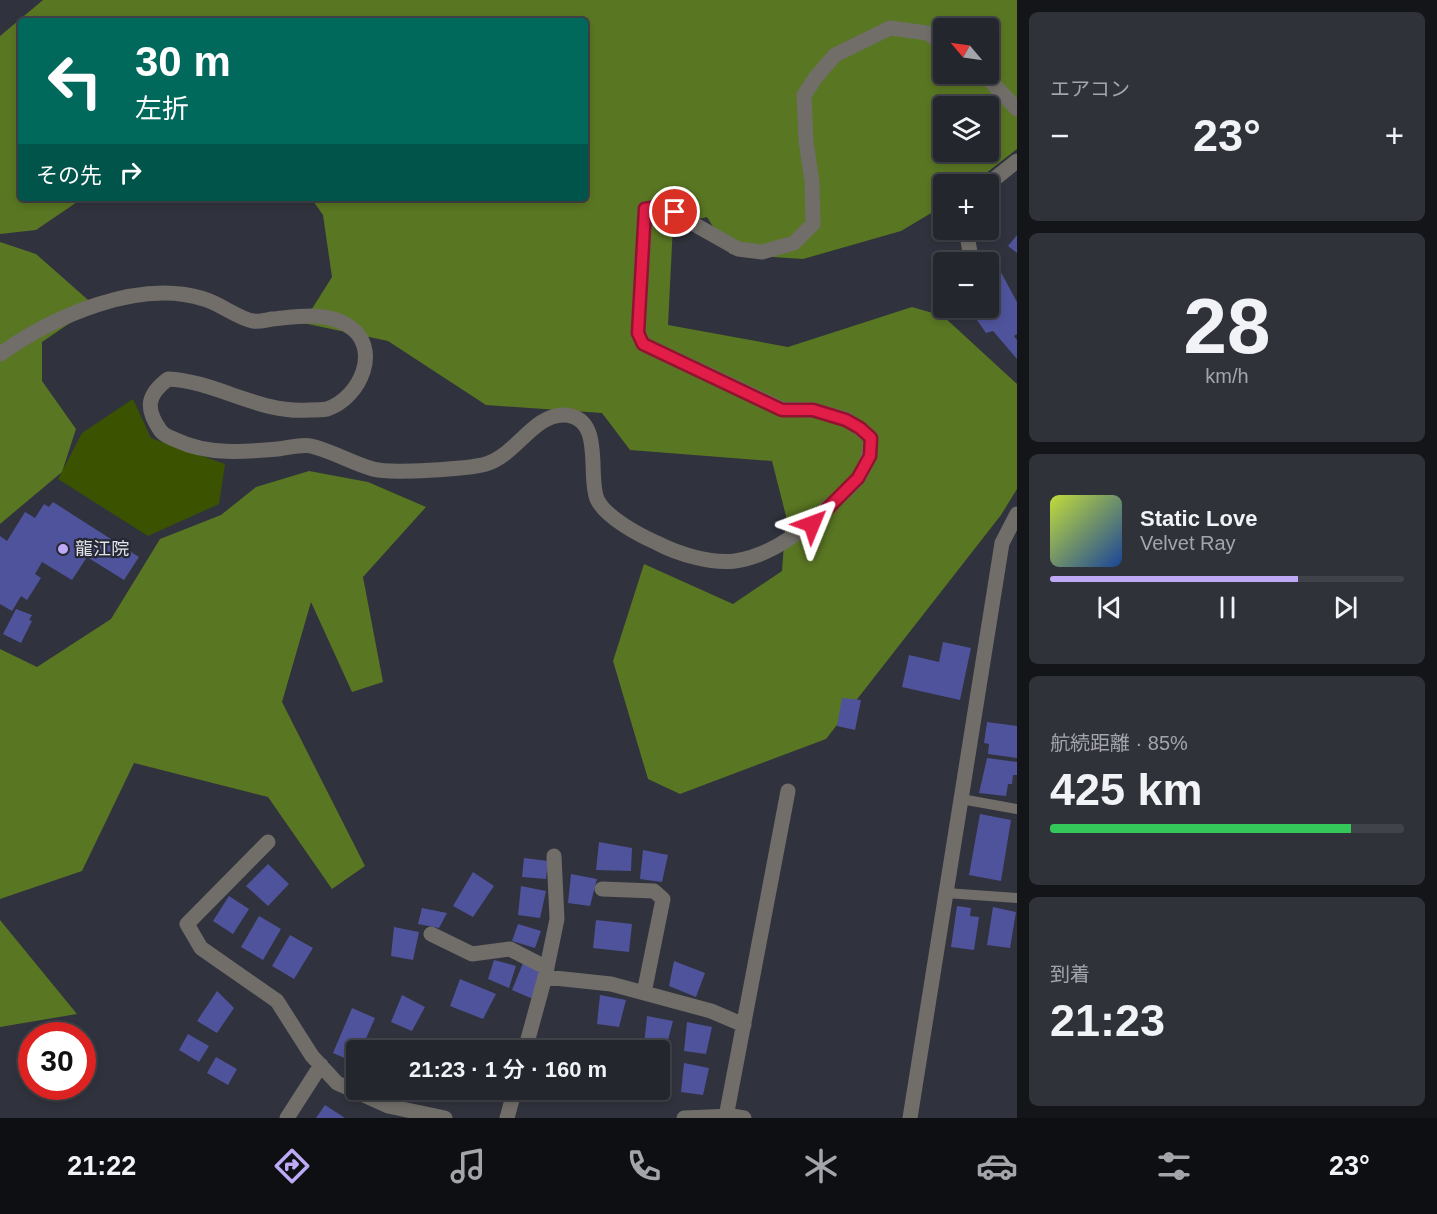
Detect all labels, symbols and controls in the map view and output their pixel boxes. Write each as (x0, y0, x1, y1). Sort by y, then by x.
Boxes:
north arrow (933, 18, 999, 84)
map controls (933, 18, 999, 318)
text: 30 m (135, 38, 231, 85)
icon: left (36, 42, 114, 120)
text: エアコン (1050, 78, 1130, 100)
text: 左折 (135, 94, 189, 124)
button: layers (933, 96, 999, 162)
text: 23° (1193, 110, 1261, 161)
text: − (1050, 117, 1069, 154)
text: + (1385, 117, 1404, 154)
icon: right (114, 156, 147, 189)
text: その先 (36, 163, 102, 188)
button: + (933, 174, 999, 240)
pin (649, 186, 700, 237)
icon: arrive (658, 195, 691, 228)
button: − (933, 252, 999, 318)
text: 28 (1184, 282, 1270, 370)
text: km/h (1205, 365, 1249, 387)
position arrow (780, 492, 844, 556)
text: Static Love (1140, 506, 1257, 531)
text: Velvet Ray (1140, 532, 1236, 554)
place label: 龍江院 (75, 539, 129, 559)
marker: 龍江院 (56, 542, 70, 556)
icon: previous (1093, 591, 1126, 624)
icon: pause (1211, 591, 1244, 624)
icon: next (1329, 591, 1362, 624)
text: 航続距離 · 85% (1050, 732, 1188, 754)
text: 425 km (1050, 764, 1203, 815)
text: 到着 (1050, 963, 1090, 985)
text: 21:23 (1050, 995, 1165, 1046)
speed limit sign: 30 (18, 1022, 96, 1100)
text: 21:23 · 1 分 · 160 m (409, 1057, 607, 1082)
icon: directions (271, 1145, 313, 1187)
icon: music (447, 1145, 489, 1187)
icon: phone (623, 1145, 665, 1187)
icon: climate (800, 1145, 842, 1187)
icon: car (976, 1145, 1018, 1187)
icon: filters (1153, 1145, 1195, 1187)
text: 21:22 (67, 1151, 136, 1181)
text: 23° (1329, 1151, 1370, 1181)

